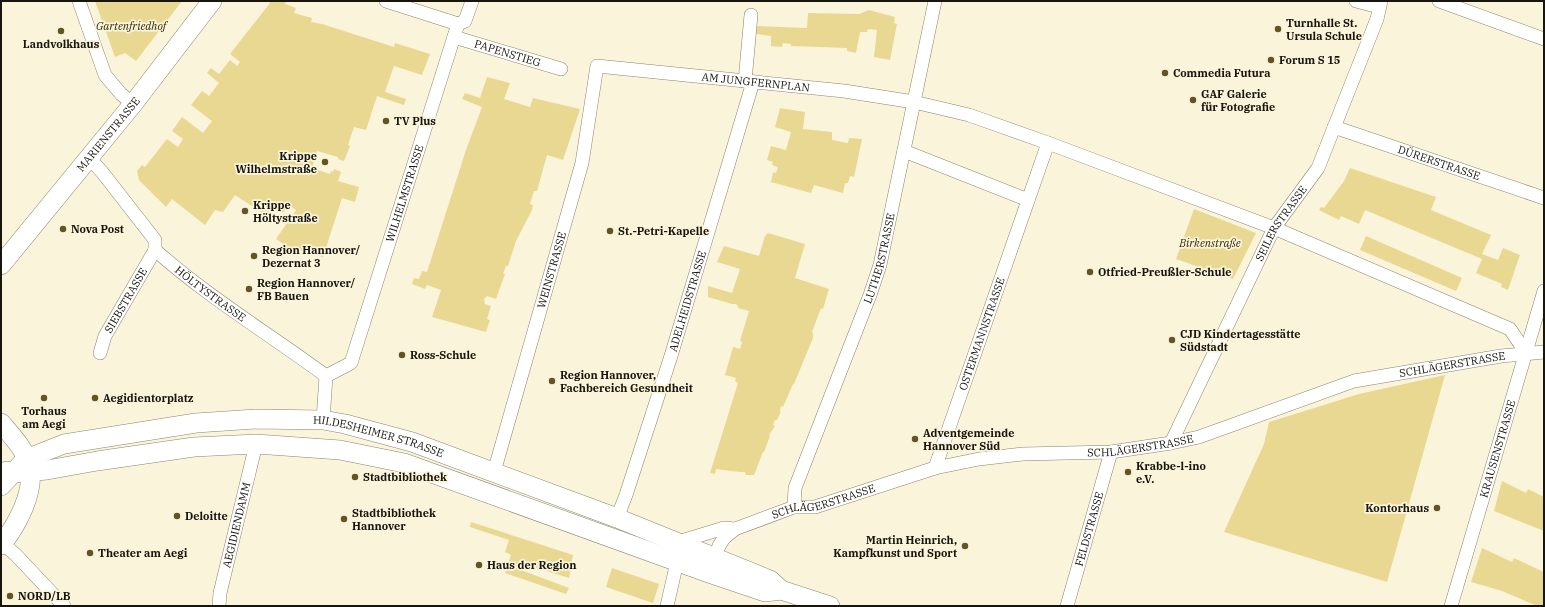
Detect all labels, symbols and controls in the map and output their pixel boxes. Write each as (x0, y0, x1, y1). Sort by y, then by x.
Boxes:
place label: Turnhalle St. Ursula Schule (1286, 16, 1362, 43)
park label: Gartenfriedhof (96, 19, 169, 33)
marker: Turnhalle St. Ursula Schule (1273, 24, 1283, 34)
marker: Landvolkhaus (56, 26, 66, 36)
street label: PAPENSTIEG (473, 36, 543, 70)
place label: Landvolkhaus (23, 37, 100, 51)
place label: Forum S 15 (1279, 53, 1340, 67)
marker: Forum S 15 (1266, 55, 1276, 65)
place label: Commedia Futura (1173, 66, 1271, 80)
marker: Commedia Futura (1160, 68, 1170, 78)
street label: AM JUNGFERNPLAN (701, 70, 811, 95)
place label: GAF Galerie für Fotografie (1201, 87, 1275, 114)
street label: MARIENSTRASSE (73, 94, 143, 175)
marker: GAF Galerie für Fotografie (1188, 95, 1198, 105)
place label: TV Plus (394, 114, 436, 128)
marker: TV Plus (381, 116, 391, 126)
street label: DÜRERSTRASSE (1396, 142, 1482, 183)
street label: WILHELMSTRASSE (383, 143, 426, 244)
place label: Krippe Wilhelmstraße (236, 149, 317, 176)
marker: Krippe Wilhelmstraße (320, 157, 330, 167)
street label: SEILERSTRASSE (1252, 183, 1310, 263)
place label: Krippe Höltystraße (253, 198, 318, 225)
marker: Krippe Höltystraße (240, 206, 250, 216)
street label: LUTHERSTRASSE (860, 212, 898, 306)
place label: Nova Post (71, 222, 124, 236)
marker: Nova Post (58, 224, 68, 234)
place label: St.-Petri-Kapelle (618, 224, 709, 238)
marker: St.-Petri-Kapelle (605, 226, 615, 236)
street label: WEINSTRASSE (534, 230, 569, 310)
park label: Birkenstraße (1178, 236, 1241, 250)
place label: Region Hannover/ Dezernat 3 (262, 243, 361, 270)
street label: ADELHEIDSTRASSE (666, 249, 709, 353)
marker: Region Hannover/ Dezernat 3 (249, 251, 259, 261)
street label: HÖLTYSTRASSE (172, 263, 249, 325)
street label: SIEBSTRASSE (101, 265, 150, 335)
place label: Otfried-Preußler-Schule (1098, 265, 1231, 279)
marker: Otfried-Preußler-Schule (1085, 267, 1095, 277)
place label: Region Hannover/ FB Bauen (257, 276, 356, 303)
street label: OSTERMANNSTRASSE (956, 276, 1008, 392)
marker: Region Hannover/ FB Bauen (244, 284, 254, 294)
place label: CJD Kindertagesstätte Südstadt (1180, 327, 1301, 354)
marker: CJD Kindertagesstätte Südstadt (1167, 335, 1177, 345)
place label: Ross-Schule (410, 348, 476, 362)
street label: SCHLÄGERSTRASSE (1398, 349, 1506, 380)
marker: Ross-Schule (397, 350, 407, 360)
place label: Region Hannover, Fachbereich Gesundheit (560, 368, 693, 395)
marker: Region Hannover, Fachbereich Gesundheit (547, 376, 557, 386)
place label: Aegidientorplatz (103, 391, 194, 405)
marker: Torhaus am Aegi (39, 393, 49, 403)
marker: Aegidientorplatz (90, 393, 100, 403)
street label: KRAUSENSTRASSE (1476, 398, 1518, 499)
place label: Torhaus am Aegi (21, 404, 67, 431)
street label: HILDESHEIMER STRASSE (313, 413, 446, 460)
place label: Adventgemeinde Hannover Süd (923, 426, 1014, 453)
street label: SCHLÄGERSTRASSE (1087, 431, 1195, 460)
marker: Adventgemeinde Hannover Süd (910, 434, 920, 444)
place label: Krabbe-l-ino e.V. (1136, 459, 1206, 486)
marker: Krabbe-l-ino e.V. (1123, 467, 1133, 477)
place label: Stadtbibliothek (363, 470, 447, 484)
marker: Stadtbibliothek (350, 472, 360, 482)
street label: AEGIDIENDAMM (219, 481, 254, 569)
street label: SCHLÄGERSTRASSE (770, 481, 877, 522)
street label: FELDSTRASSE (1072, 490, 1106, 568)
place label: Kontorhaus (1365, 501, 1429, 515)
marker: Kontorhaus (1432, 503, 1442, 513)
place label: Stadtbibliothek Hannover (352, 506, 436, 533)
place label: Deloitte (185, 509, 228, 523)
marker: Deloitte (172, 511, 182, 521)
marker: Stadtbibliothek Hannover (339, 514, 349, 524)
place label: Martin Heinrich, Kampfkunst und Sport (833, 533, 957, 560)
marker: Martin Heinrich, Kampfkunst und Sport (960, 541, 970, 551)
place label: Theater am Aegi (98, 546, 188, 560)
marker: Theater am Aegi (85, 548, 95, 558)
place label: Haus der Region (487, 558, 576, 572)
marker: Haus der Region (474, 560, 484, 570)
place label: NORD/LB (18, 589, 71, 603)
marker: NORD/LB (5, 591, 15, 601)

